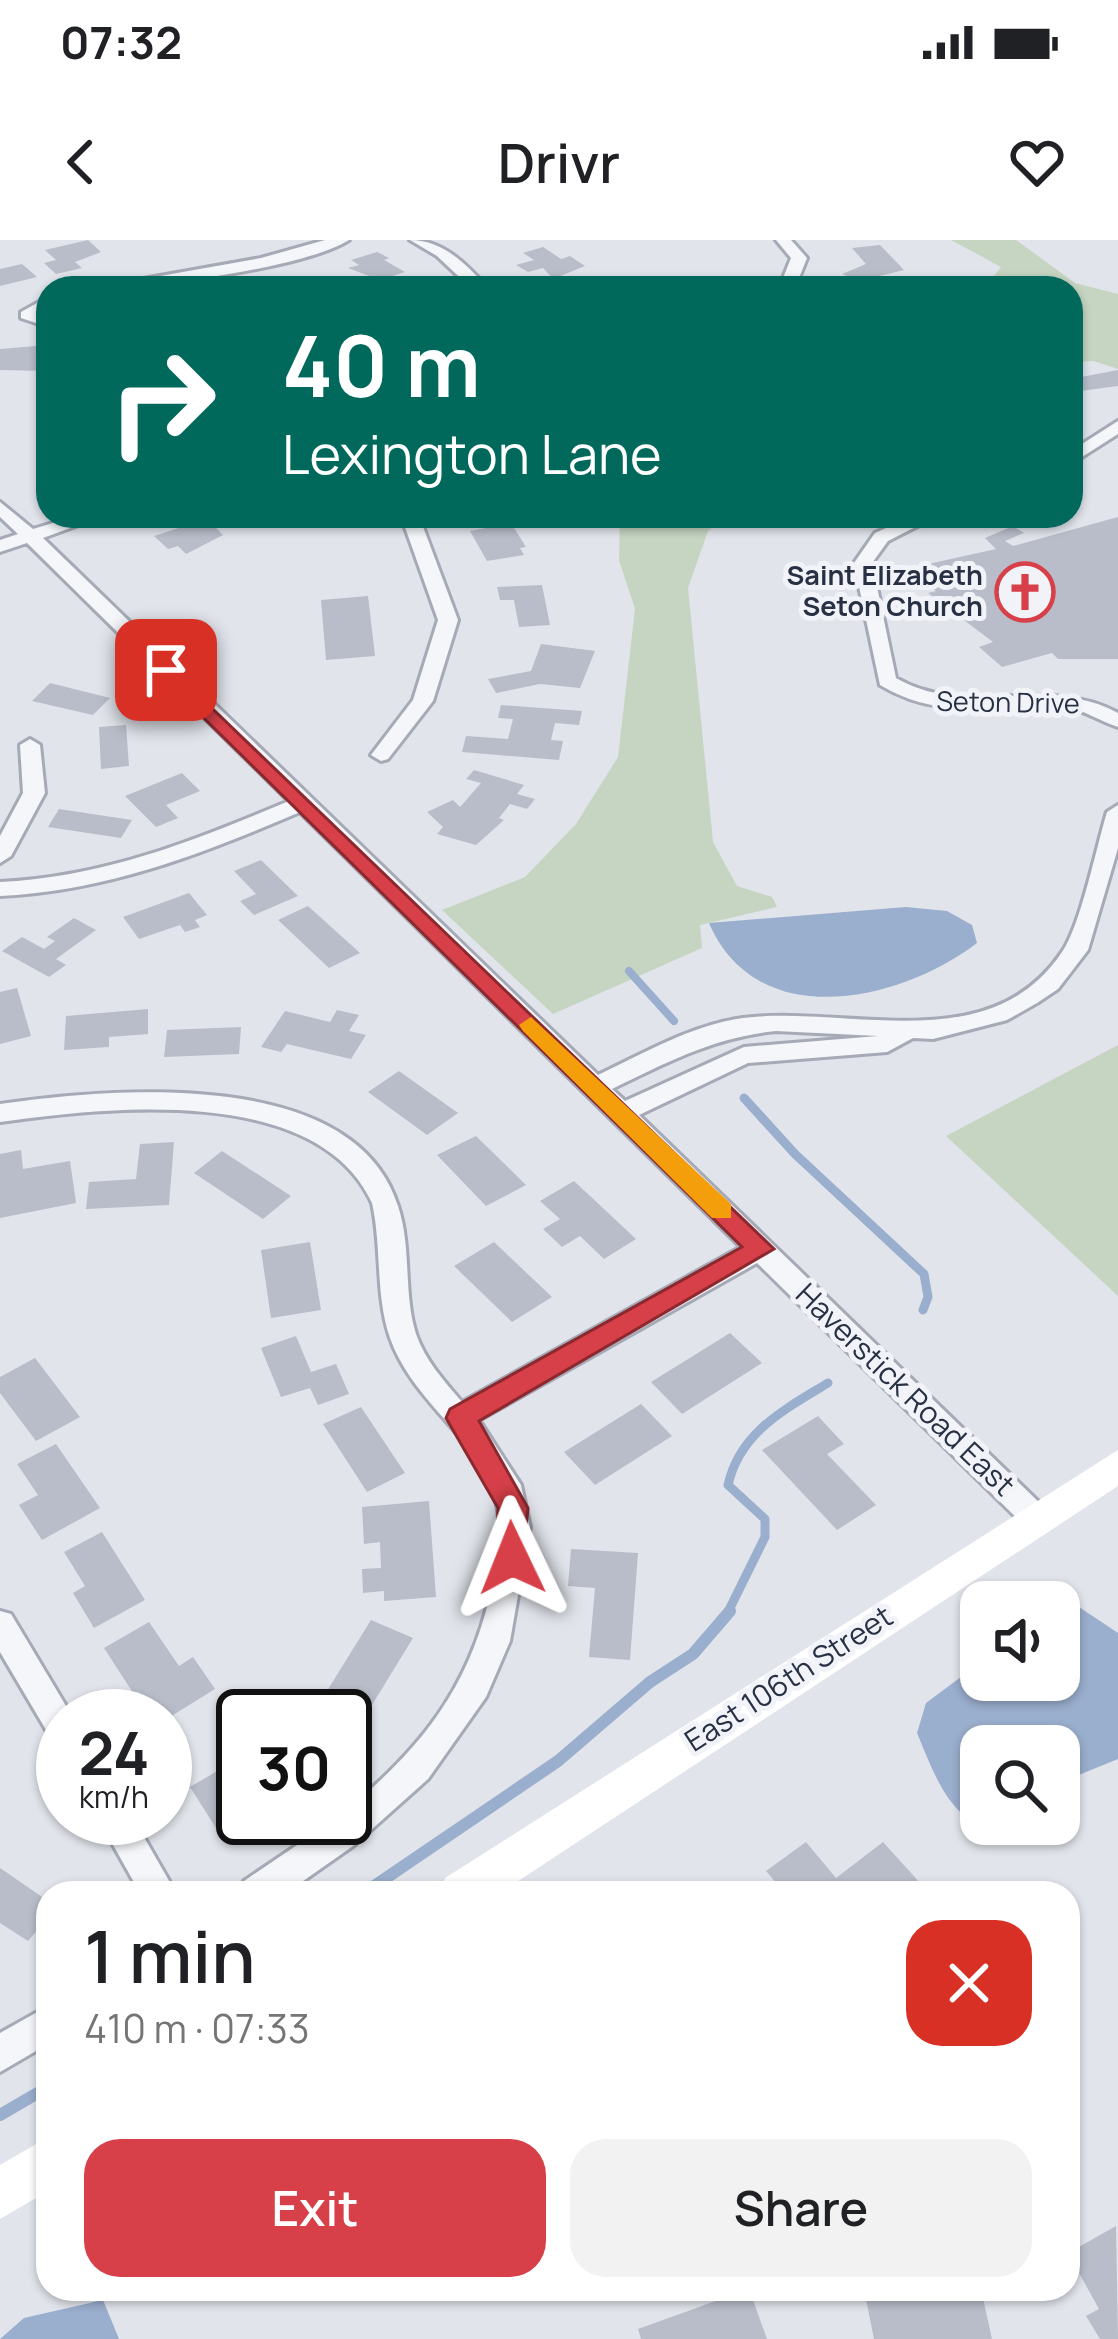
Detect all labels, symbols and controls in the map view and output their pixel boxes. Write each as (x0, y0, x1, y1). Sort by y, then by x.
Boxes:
text: 07:32 (60, 11, 182, 73)
text: Drivr (498, 125, 620, 199)
icon: back (48, 129, 114, 195)
icon: heart (1004, 129, 1070, 195)
text: 40 m (282, 307, 481, 422)
icon: right (84, 324, 240, 480)
text: Lexington Lane (282, 416, 662, 490)
place label: Saint Elizabeth Seton Church (787, 556, 983, 624)
church icon: Saint Elizabeth Seton Church (994, 561, 1056, 623)
pin (115, 619, 217, 721)
icon: arrive (133, 637, 199, 703)
street label: Seton Drive (936, 682, 1080, 721)
street label: Haverstick Road East (788, 1273, 1025, 1504)
position arrow (449, 1495, 575, 1621)
map controls (960, 1581, 1080, 1845)
button: sound (960, 1581, 1080, 1701)
street label: East 106th Street (676, 1595, 900, 1760)
speed limit sign: 30 (216, 1689, 372, 1845)
text: 24 (78, 1711, 150, 1793)
button: search (960, 1725, 1080, 1845)
text: km/h (79, 1776, 149, 1817)
text: 1 min (84, 1906, 256, 2005)
button: close (906, 1920, 1032, 2046)
text: 410 m · 07:33 (84, 2001, 309, 2055)
button: Exit (84, 2139, 546, 2277)
button: Share (570, 2139, 1032, 2277)

